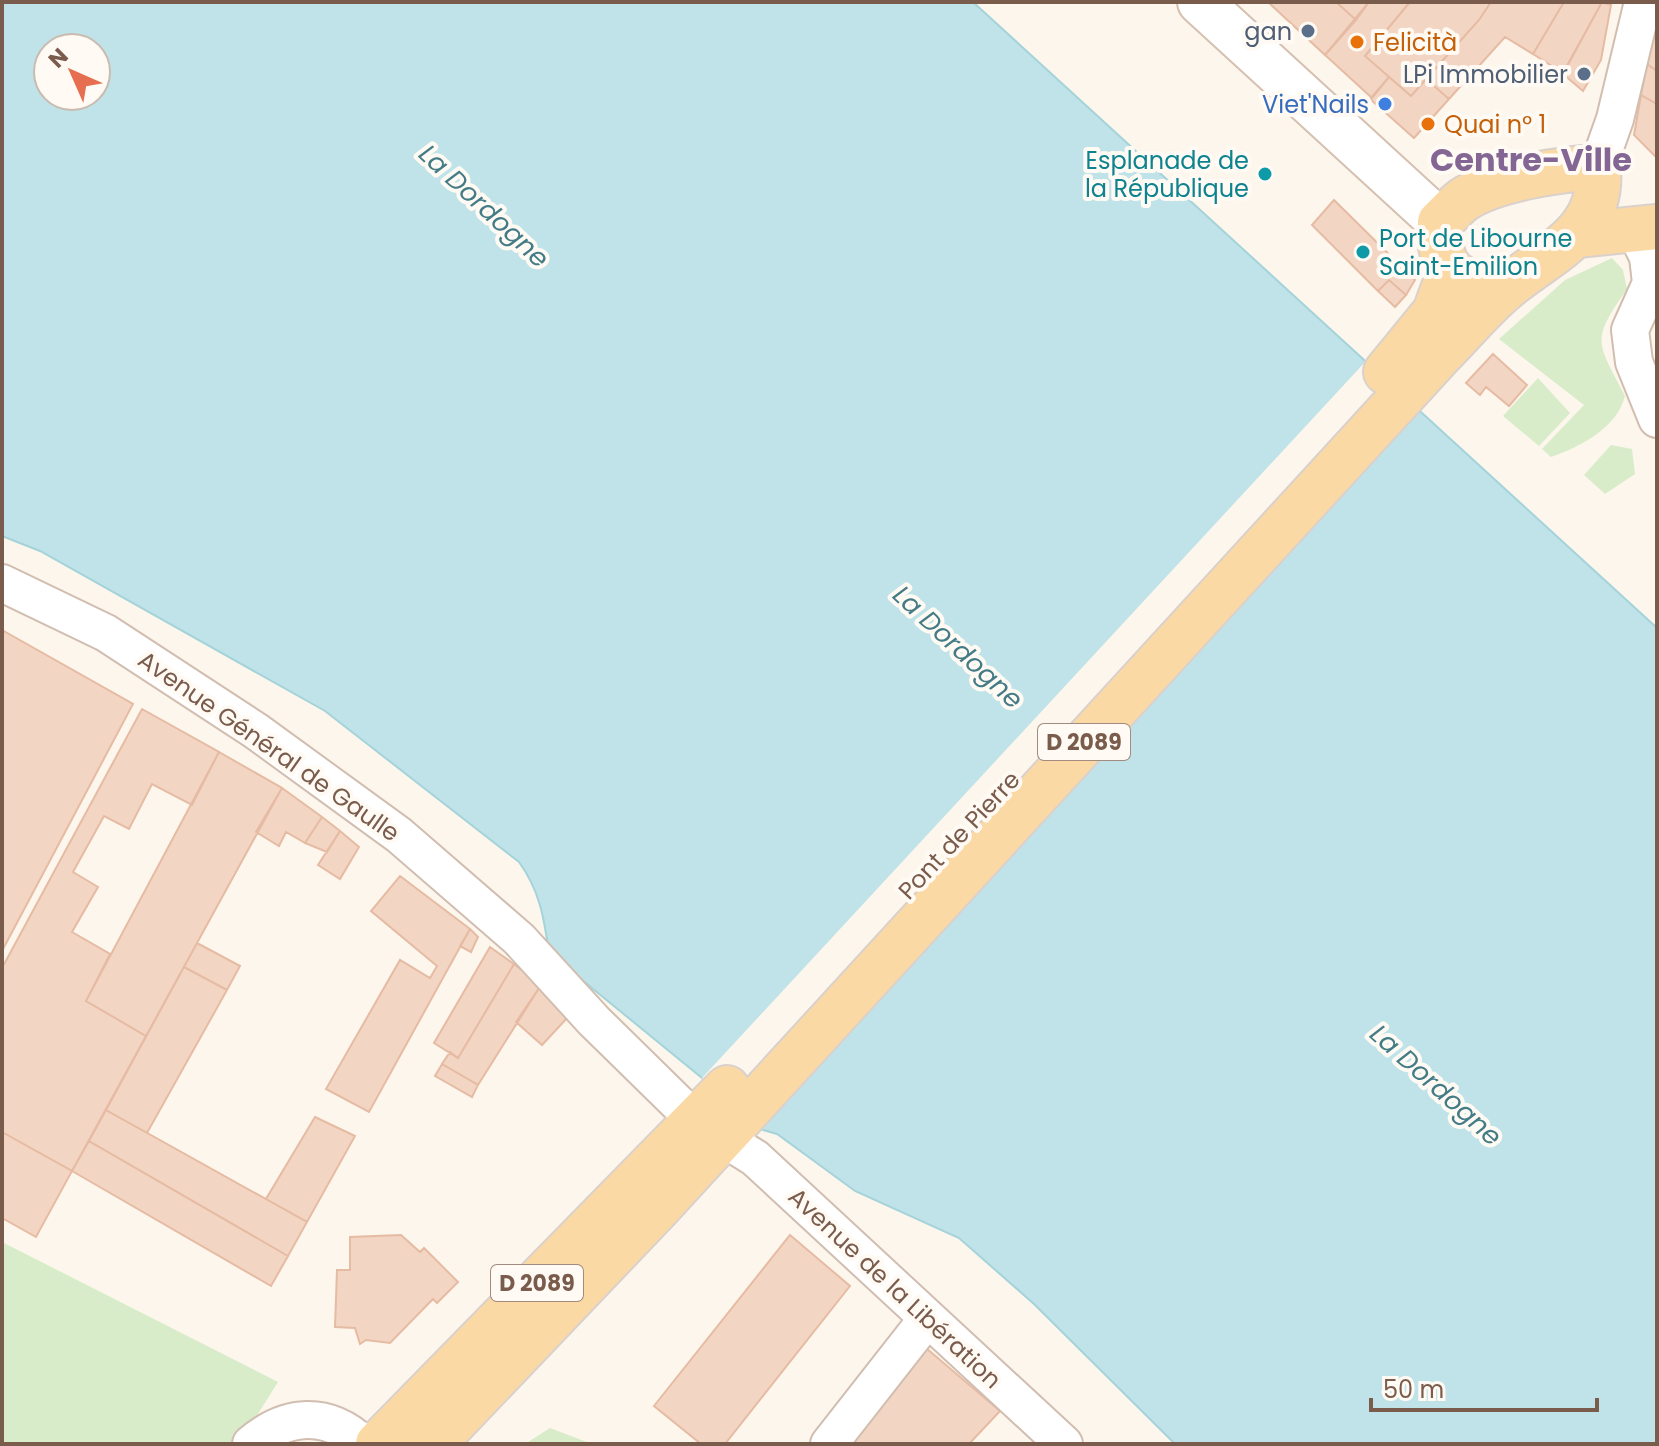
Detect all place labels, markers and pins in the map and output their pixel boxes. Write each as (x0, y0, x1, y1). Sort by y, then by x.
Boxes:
place label: gan (1244, 15, 1292, 48)
marker: gan (1299, 22, 1317, 40)
place label: Felicità (1373, 26, 1457, 59)
marker: Felicità (1348, 33, 1366, 51)
place label: LPi Immobilier (1403, 58, 1568, 91)
marker: LPi Immobilier (1575, 65, 1593, 83)
place label: Viet'Nails (1262, 88, 1369, 121)
marker: Viet'Nails (1376, 95, 1394, 113)
place label: Quai n° 1 (1444, 108, 1546, 141)
marker: Quai n° 1 (1419, 115, 1437, 133)
place label: Esplanade de la République (1085, 144, 1249, 205)
marker: Esplanade de la République (1256, 165, 1274, 183)
place label: Port de Libourne Saint-Emilion (1379, 222, 1572, 283)
marker: Port de Libourne Saint-Emilion (1354, 243, 1372, 261)

